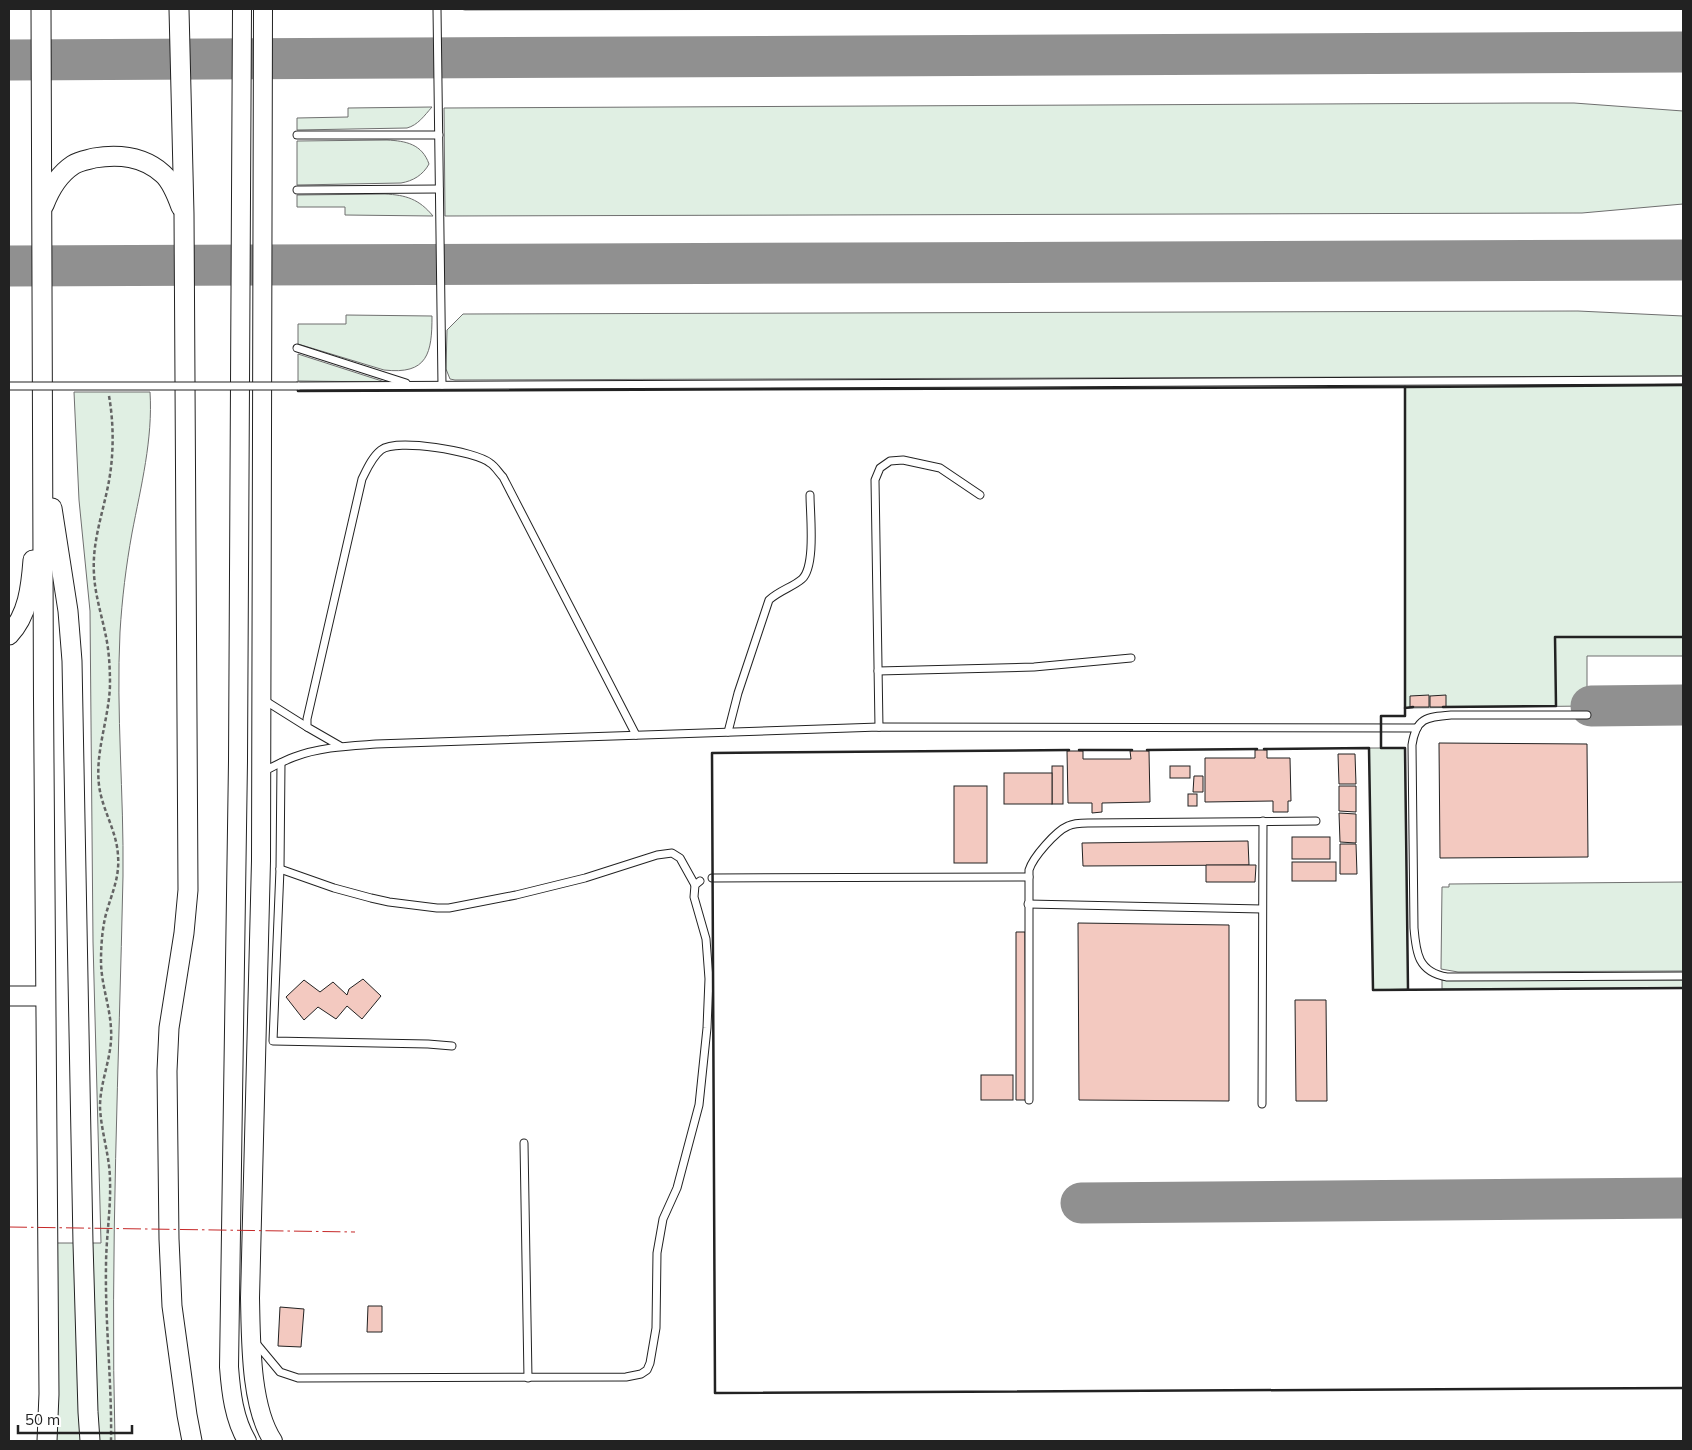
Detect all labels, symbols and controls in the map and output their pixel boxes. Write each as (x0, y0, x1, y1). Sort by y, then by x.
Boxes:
scale bar (18, 1402, 131, 1434)
text: 50 m (25, 1410, 60, 1429)

